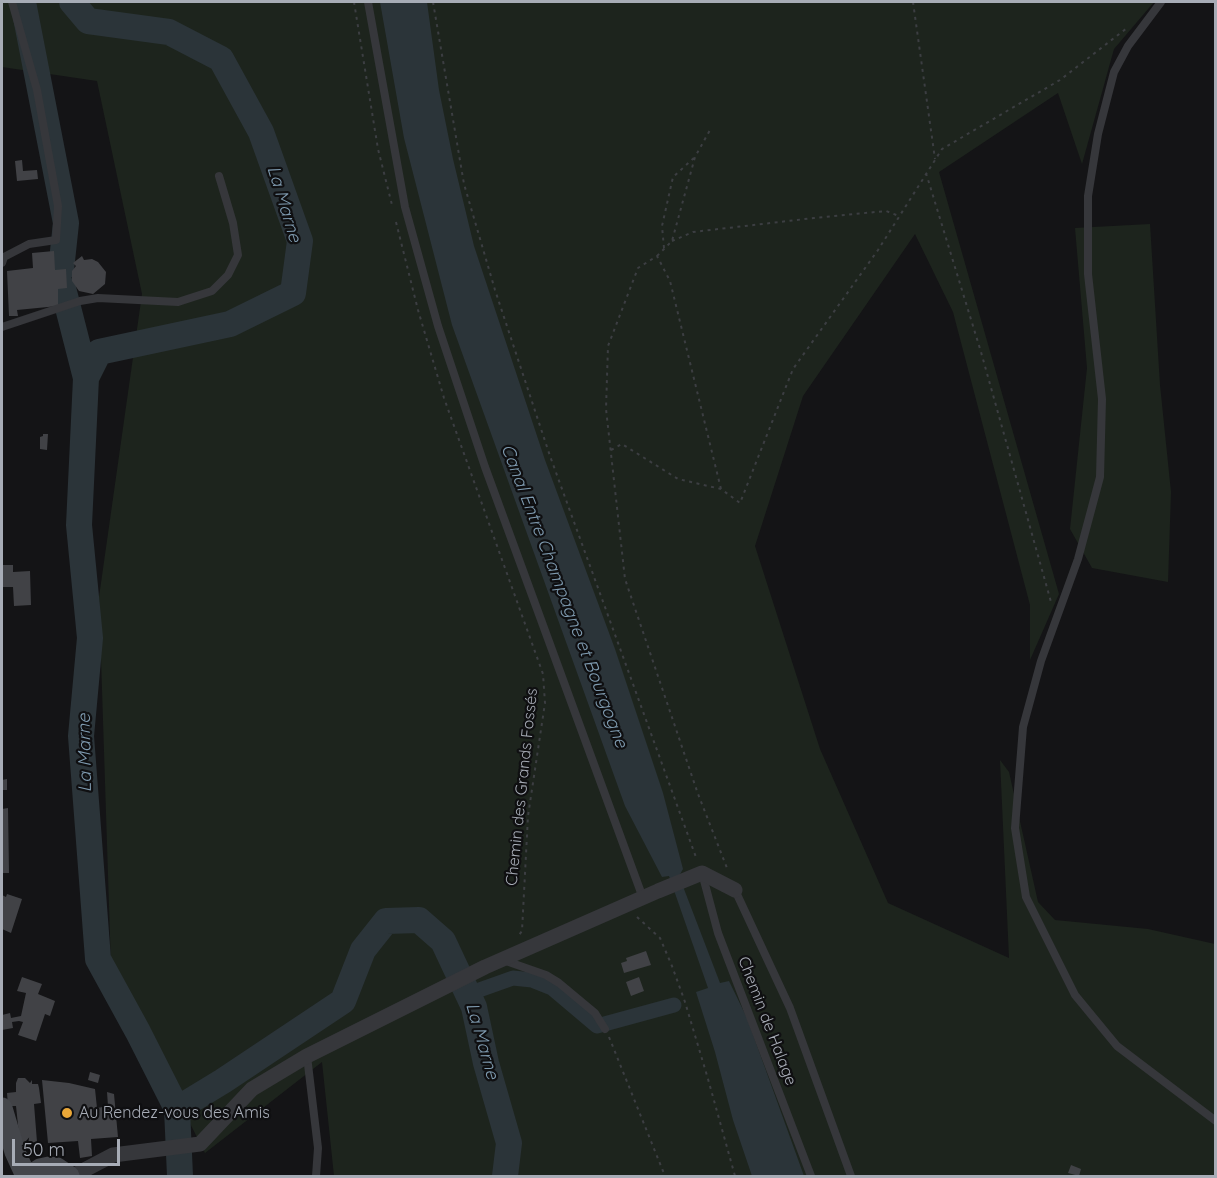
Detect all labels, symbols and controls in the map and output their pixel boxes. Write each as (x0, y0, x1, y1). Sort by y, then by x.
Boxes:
water label: La Marne (262, 163, 306, 245)
water label: Canal Entre Champagne et Bourgogne (496, 441, 632, 751)
street label: Chemin des Grands Fossés (502, 687, 542, 887)
water label: La Marne (74, 713, 96, 793)
street label: Chemin de Halage (734, 954, 800, 1088)
water label: La Marne (461, 1000, 503, 1082)
place label: Au Rendez-vous des Amis (79, 1103, 270, 1123)
marker: Au Rendez-vous des Amis (60, 1106, 74, 1120)
scale bar (15, 1127, 123, 1165)
text: 50 m (23, 1138, 65, 1161)

